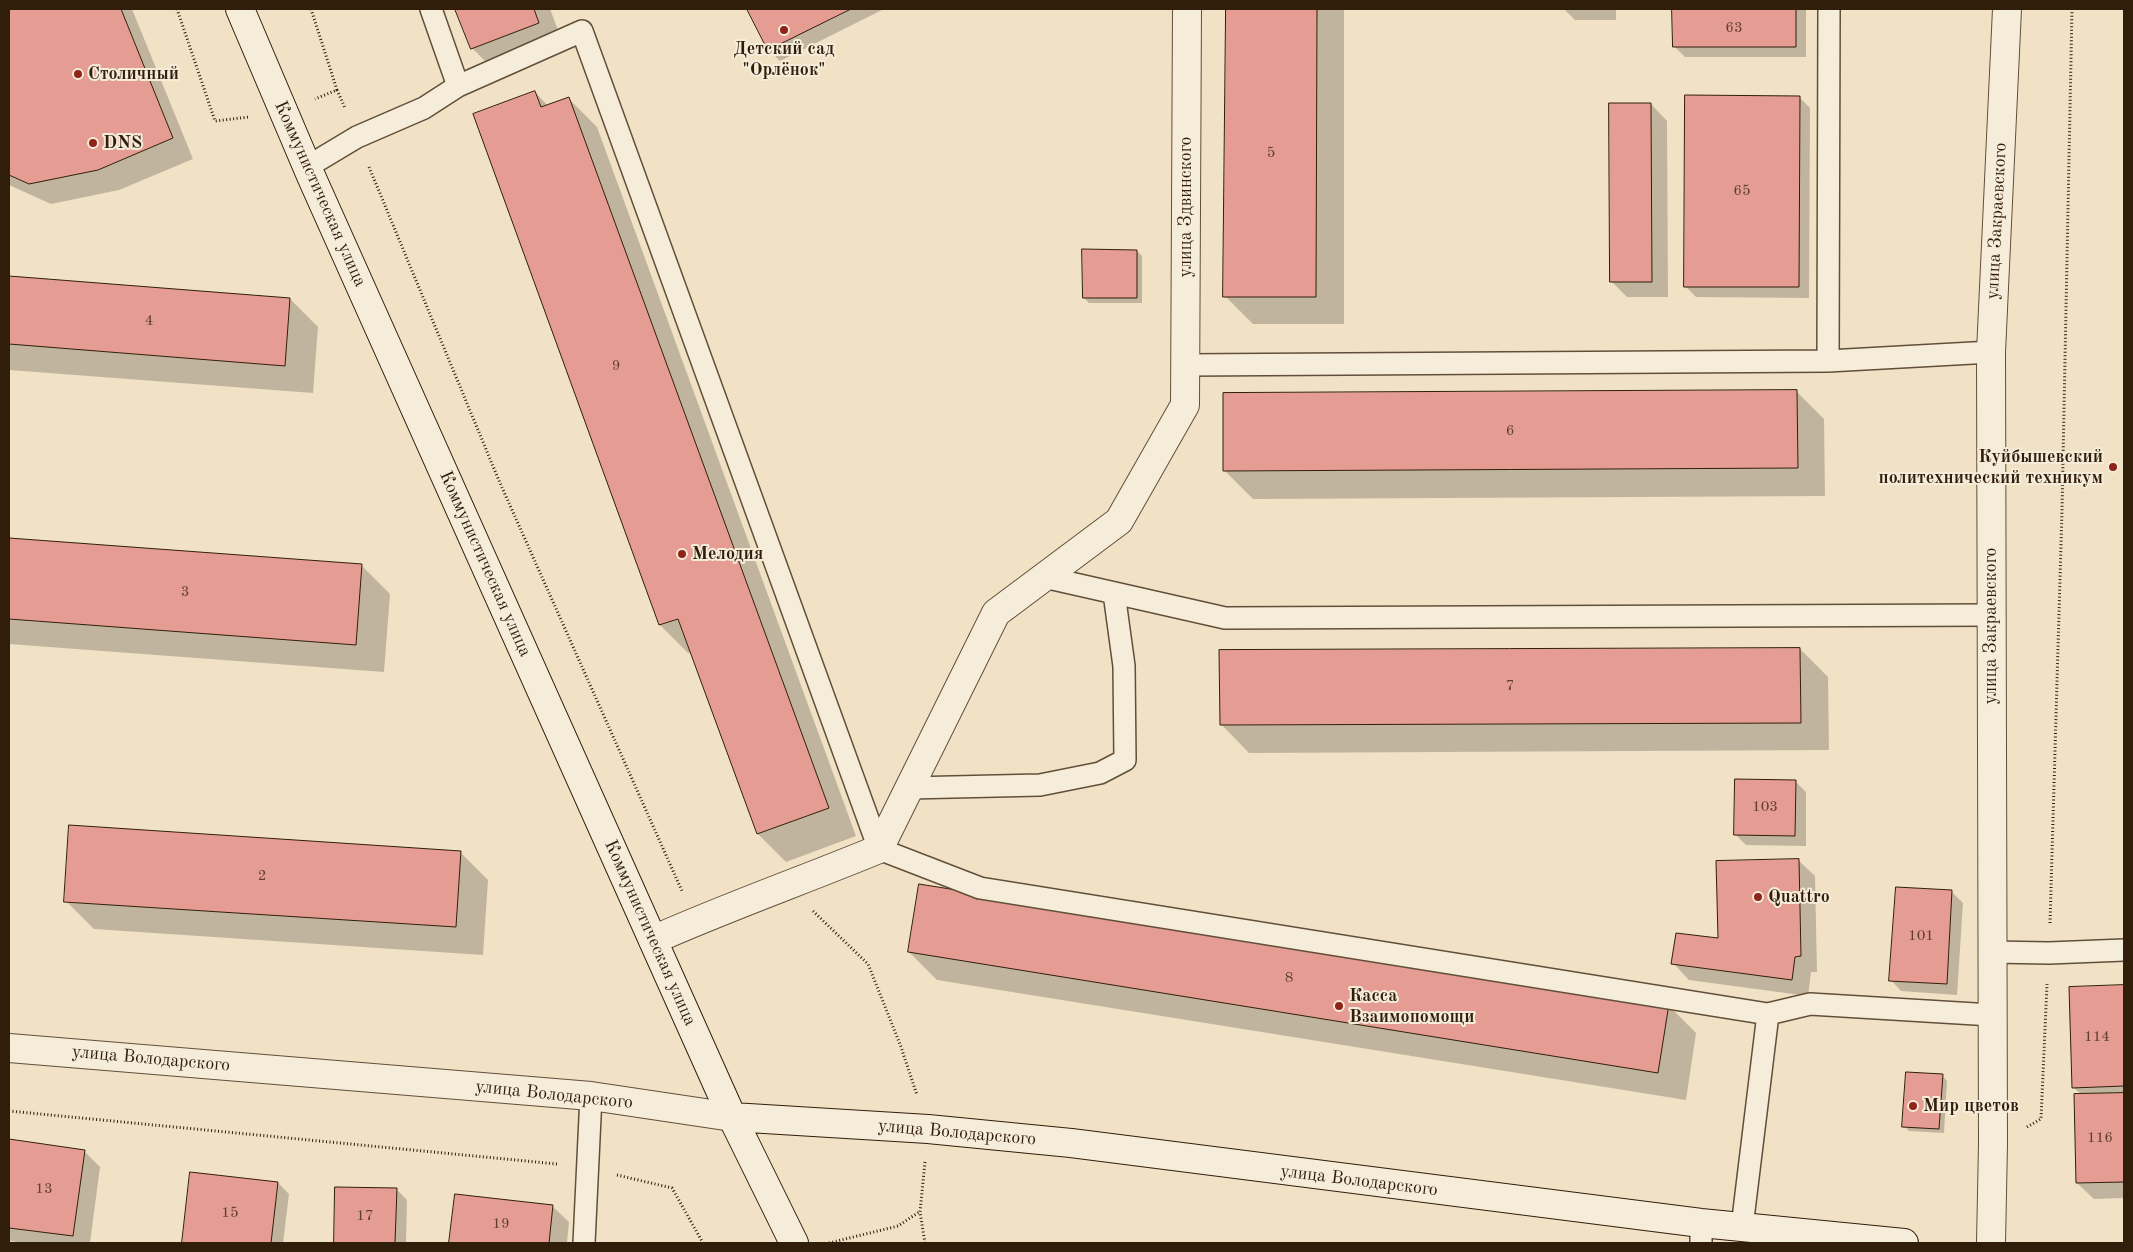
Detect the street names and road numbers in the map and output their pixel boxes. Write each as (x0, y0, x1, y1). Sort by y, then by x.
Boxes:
street label: Коммунистическая улица (269, 98, 371, 290)
street label: улица Здвинского (1175, 137, 1197, 277)
street label: улица Закраевского (1982, 142, 2012, 300)
street label: Коммунистическая улица (434, 468, 536, 660)
street label: улица Закраевского (1980, 547, 2002, 705)
street label: Коммунистическая улица (599, 837, 701, 1029)
street label: улица Володарского (71, 1041, 231, 1077)
street label: улица Володарского (474, 1076, 634, 1114)
street label: улица Володарского (877, 1115, 1037, 1151)
street label: улица Володарского (1279, 1161, 1439, 1201)

